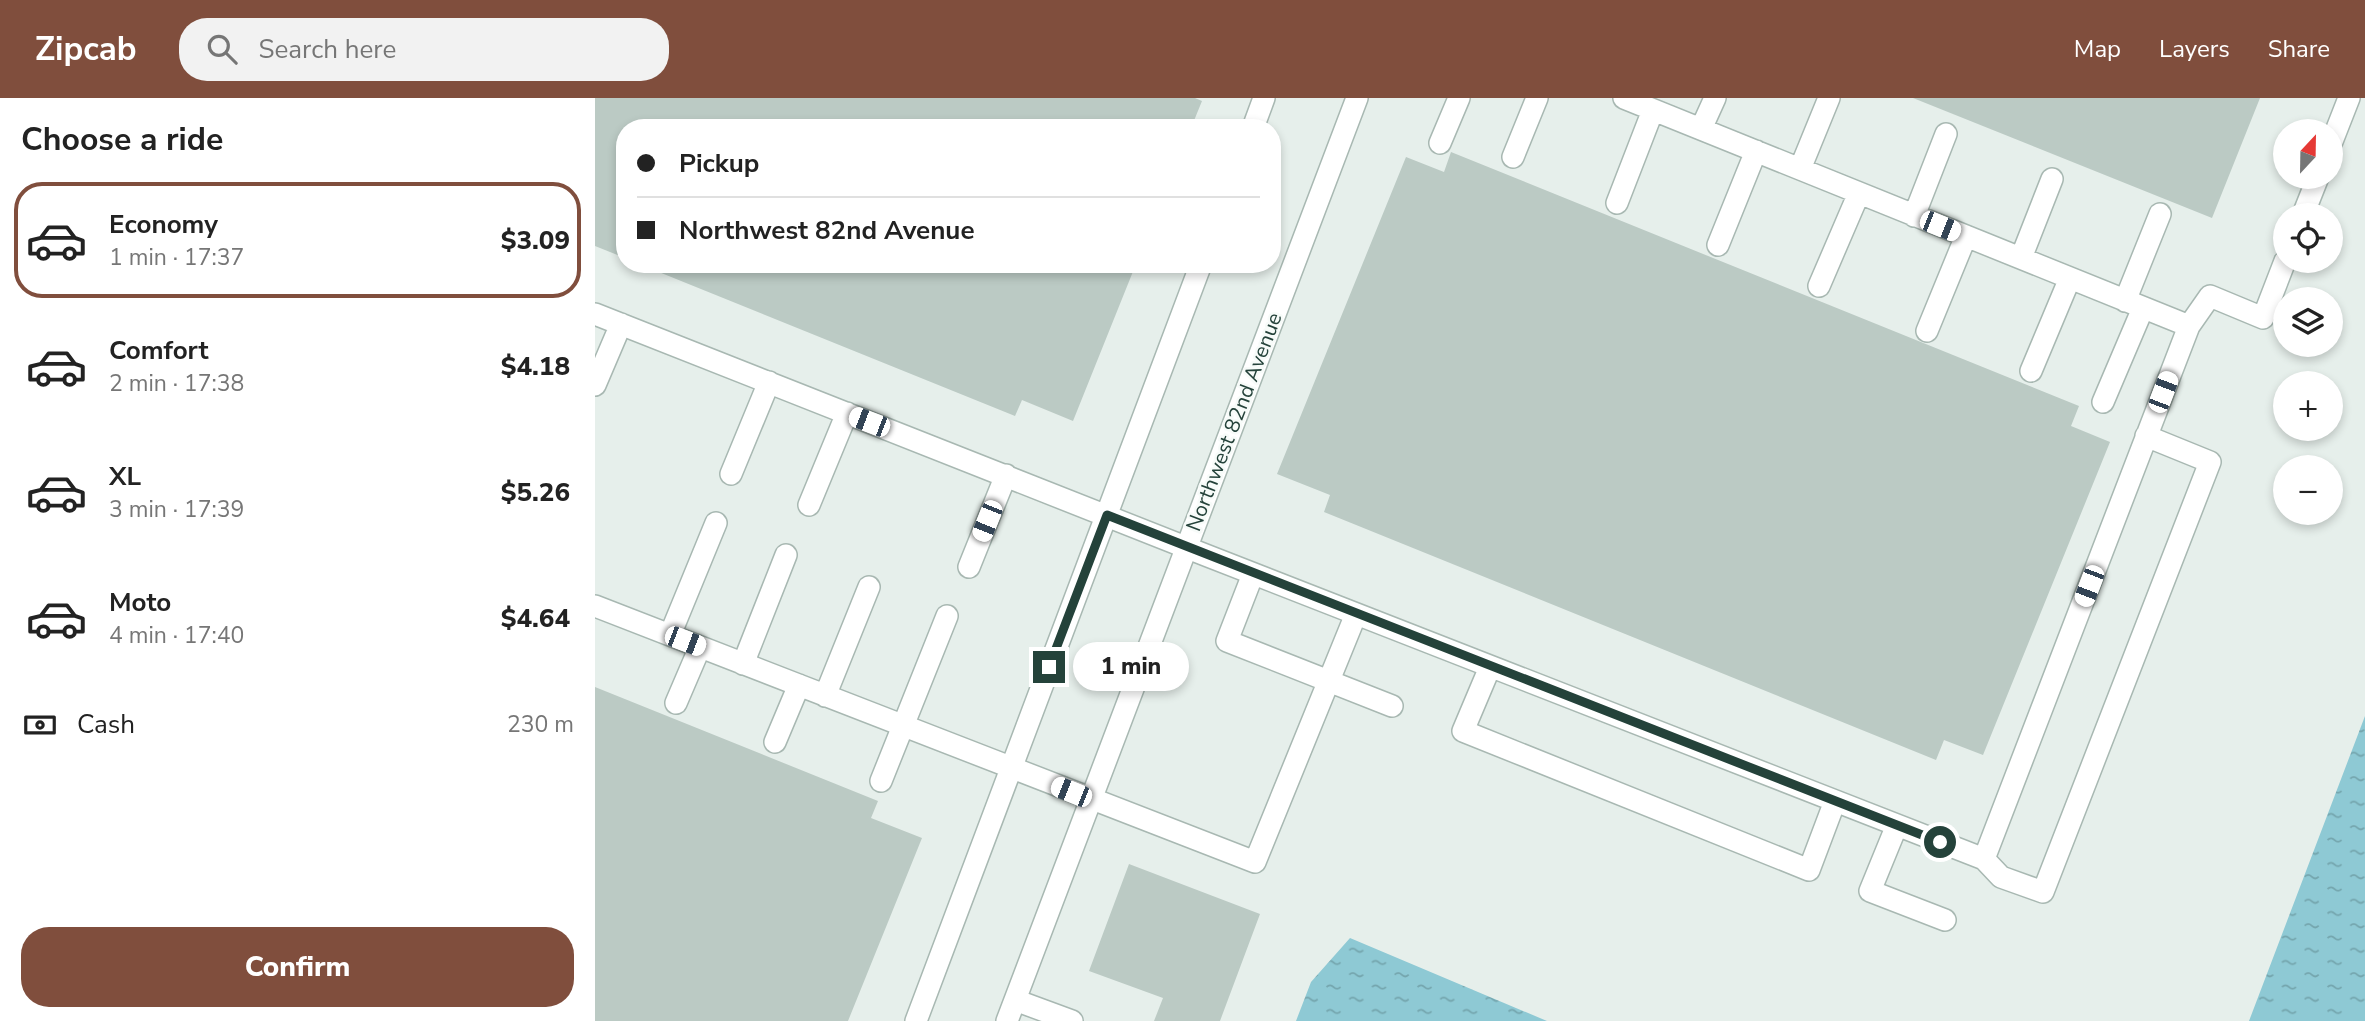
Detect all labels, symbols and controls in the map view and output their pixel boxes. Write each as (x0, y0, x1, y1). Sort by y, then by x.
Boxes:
search box (179, 18, 669, 81)
text: Zipcab (35, 27, 137, 72)
icon: search (203, 30, 241, 68)
text: Search here (259, 32, 396, 67)
text: Map (2074, 33, 2121, 65)
text: Layers (2159, 33, 2230, 65)
text: Share (2268, 33, 2330, 65)
text: Choose a ride (21, 118, 223, 161)
north arrow (2273, 119, 2343, 189)
map controls (2273, 119, 2343, 525)
text: Pickup (679, 146, 759, 181)
button: locate (2273, 203, 2343, 273)
text: Economy (109, 207, 218, 242)
car (1917, 208, 1964, 244)
icon: car (25, 209, 88, 272)
text: Northwest 82nd Avenue (679, 213, 975, 248)
text: $3.09 (501, 223, 570, 258)
text: 1 min · 17:37 (109, 242, 244, 273)
button: layers (2273, 287, 2343, 357)
street label: Northwest 82nd Avenue (1179, 309, 1289, 535)
text: Comfort (109, 333, 209, 368)
icon: car (25, 335, 88, 398)
text: $4.18 (501, 349, 570, 384)
text: 2 min · 17:38 (109, 368, 244, 399)
car (2146, 369, 2181, 415)
button: + (2273, 371, 2343, 441)
car (846, 405, 893, 439)
button: − (2273, 455, 2343, 525)
text: XL (109, 459, 141, 494)
icon: car (25, 461, 88, 524)
text: $5.26 (501, 475, 570, 510)
text: 3 min · 17:39 (109, 494, 244, 525)
car (970, 498, 1005, 544)
car (2072, 563, 2107, 609)
text: Moto (109, 585, 171, 620)
icon: car (25, 587, 88, 650)
text: $4.64 (501, 601, 570, 636)
text: 4 min · 17:40 (109, 620, 244, 651)
car (662, 624, 709, 658)
callout: 1 min (1073, 642, 1189, 692)
route end (1033, 651, 1065, 683)
text: 1 min (1101, 651, 1161, 682)
icon: cash (21, 706, 59, 744)
text: Cash (77, 707, 135, 742)
text: 230 m (507, 709, 574, 740)
car (1048, 774, 1095, 810)
route start (1924, 826, 1956, 858)
button: Confirm (21, 927, 574, 1007)

